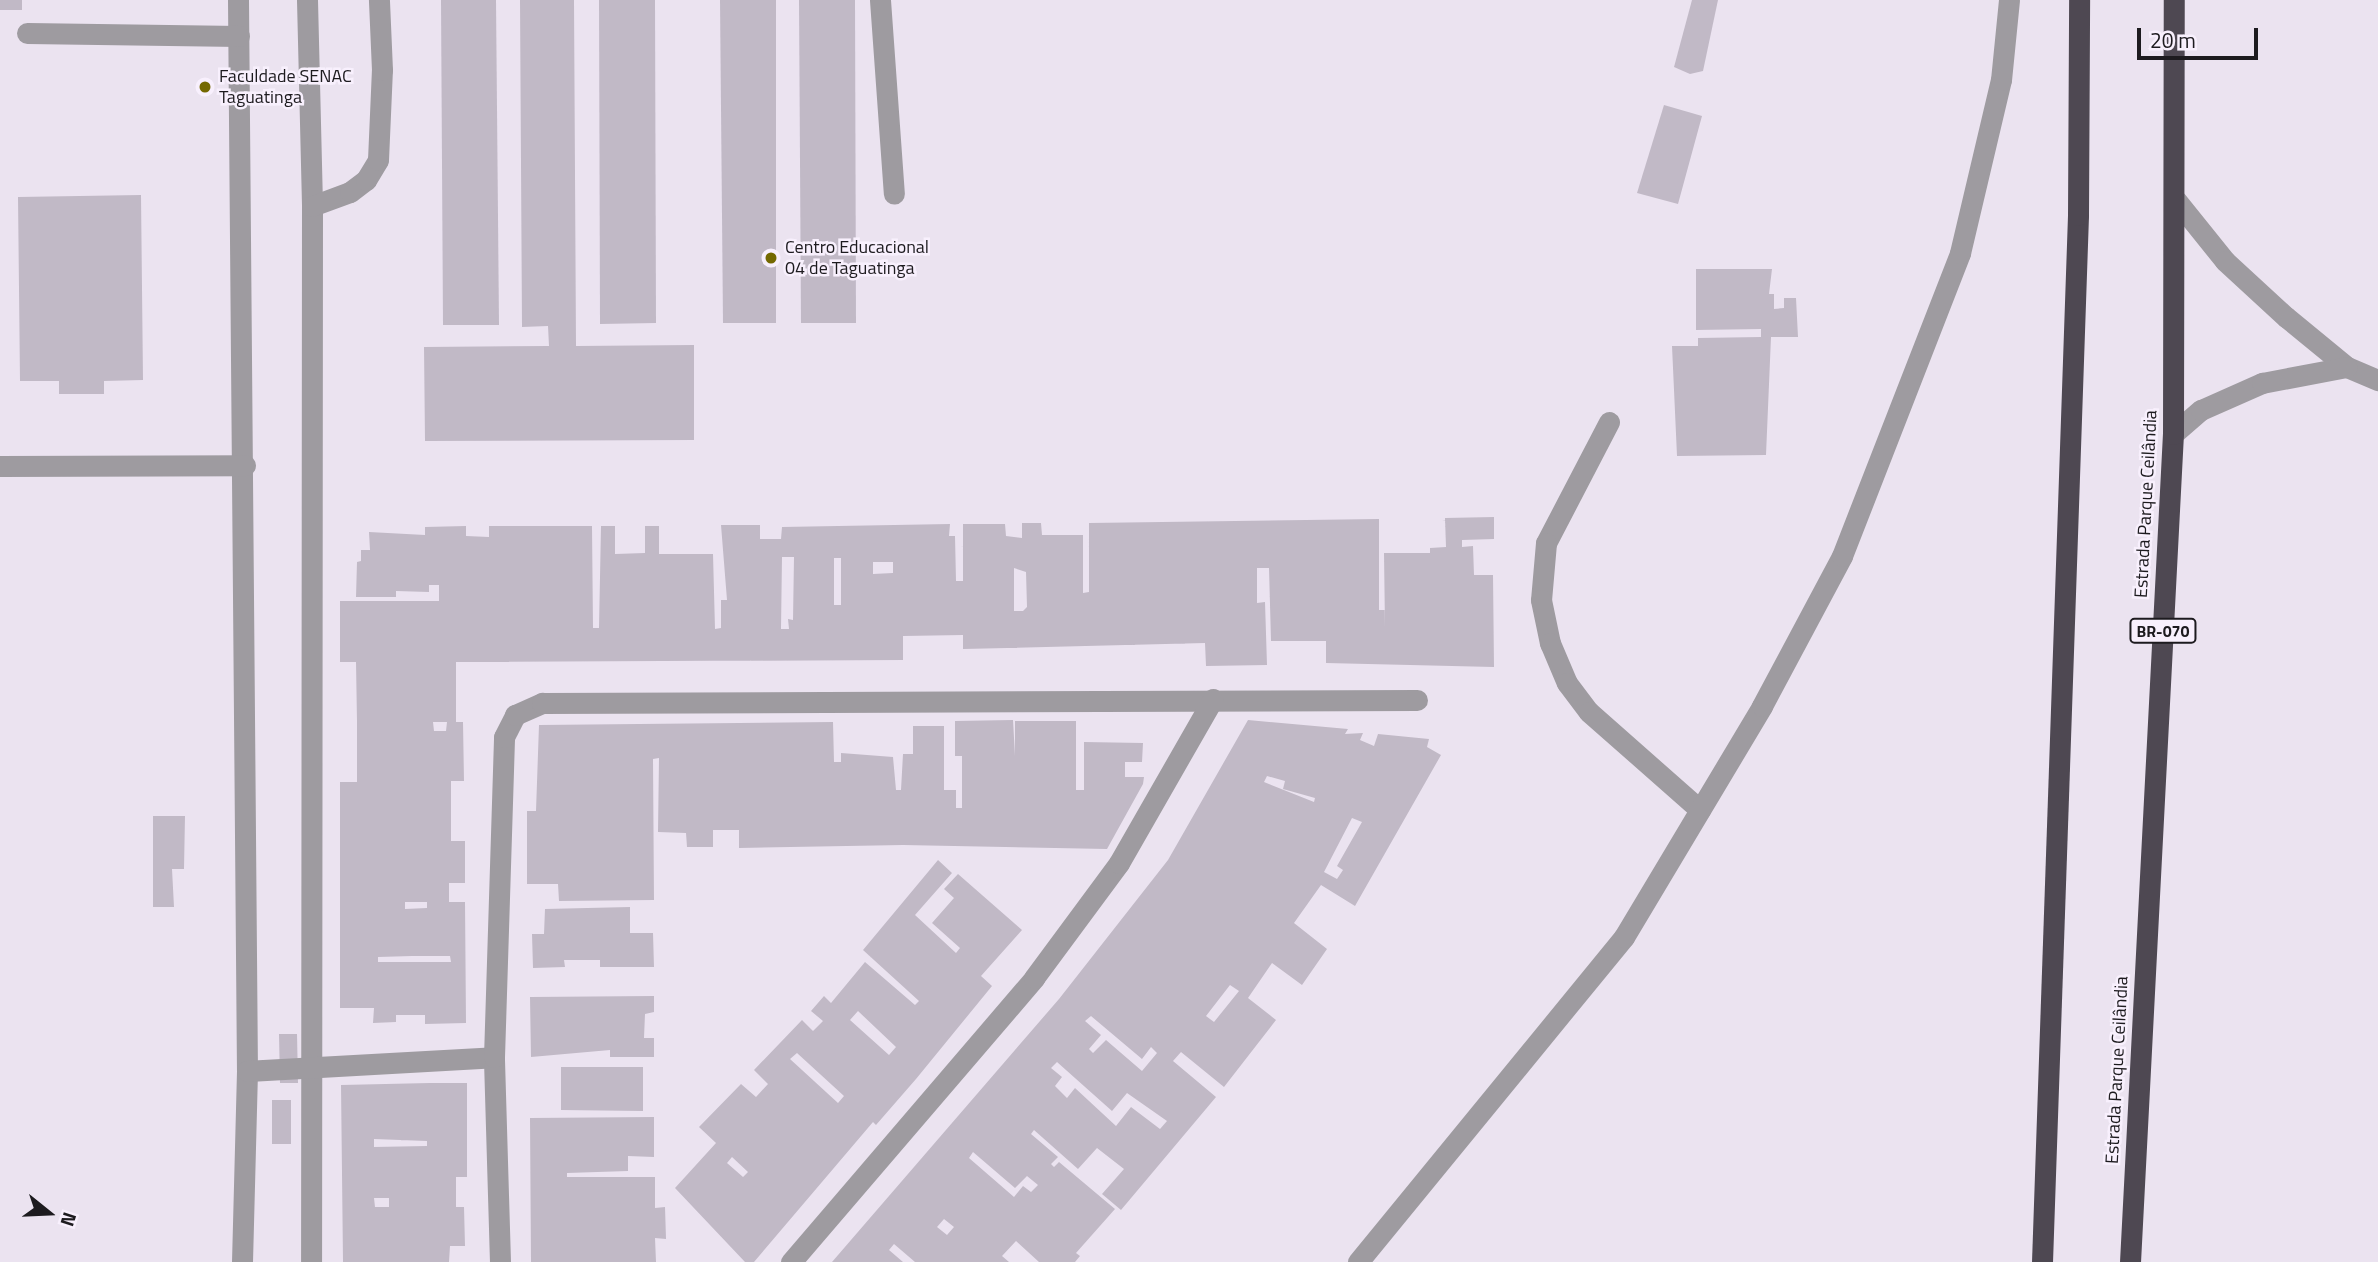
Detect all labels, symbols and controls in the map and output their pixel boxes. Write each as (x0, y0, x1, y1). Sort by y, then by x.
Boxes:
scale bar (2140, 14, 2261, 58)
text: 20 m (2150, 24, 2196, 56)
place label: Faculdade SENAC Taguatinga (219, 66, 352, 108)
marker: Faculdade SENAC Taguatinga (197, 79, 213, 95)
place label: Centro Educacional 04 de Taguatinga (785, 237, 929, 280)
marker: Centro Educacional 04 de Taguatinga (763, 250, 779, 266)
street label: Estrada Parque Ceilândia (2130, 410, 2162, 598)
road number: BR-070 (2128, 618, 2198, 644)
street label: Estrada Parque Ceilândia (2101, 976, 2133, 1164)
north arrow (14, 1178, 84, 1248)
text: N (54, 1209, 85, 1230)

